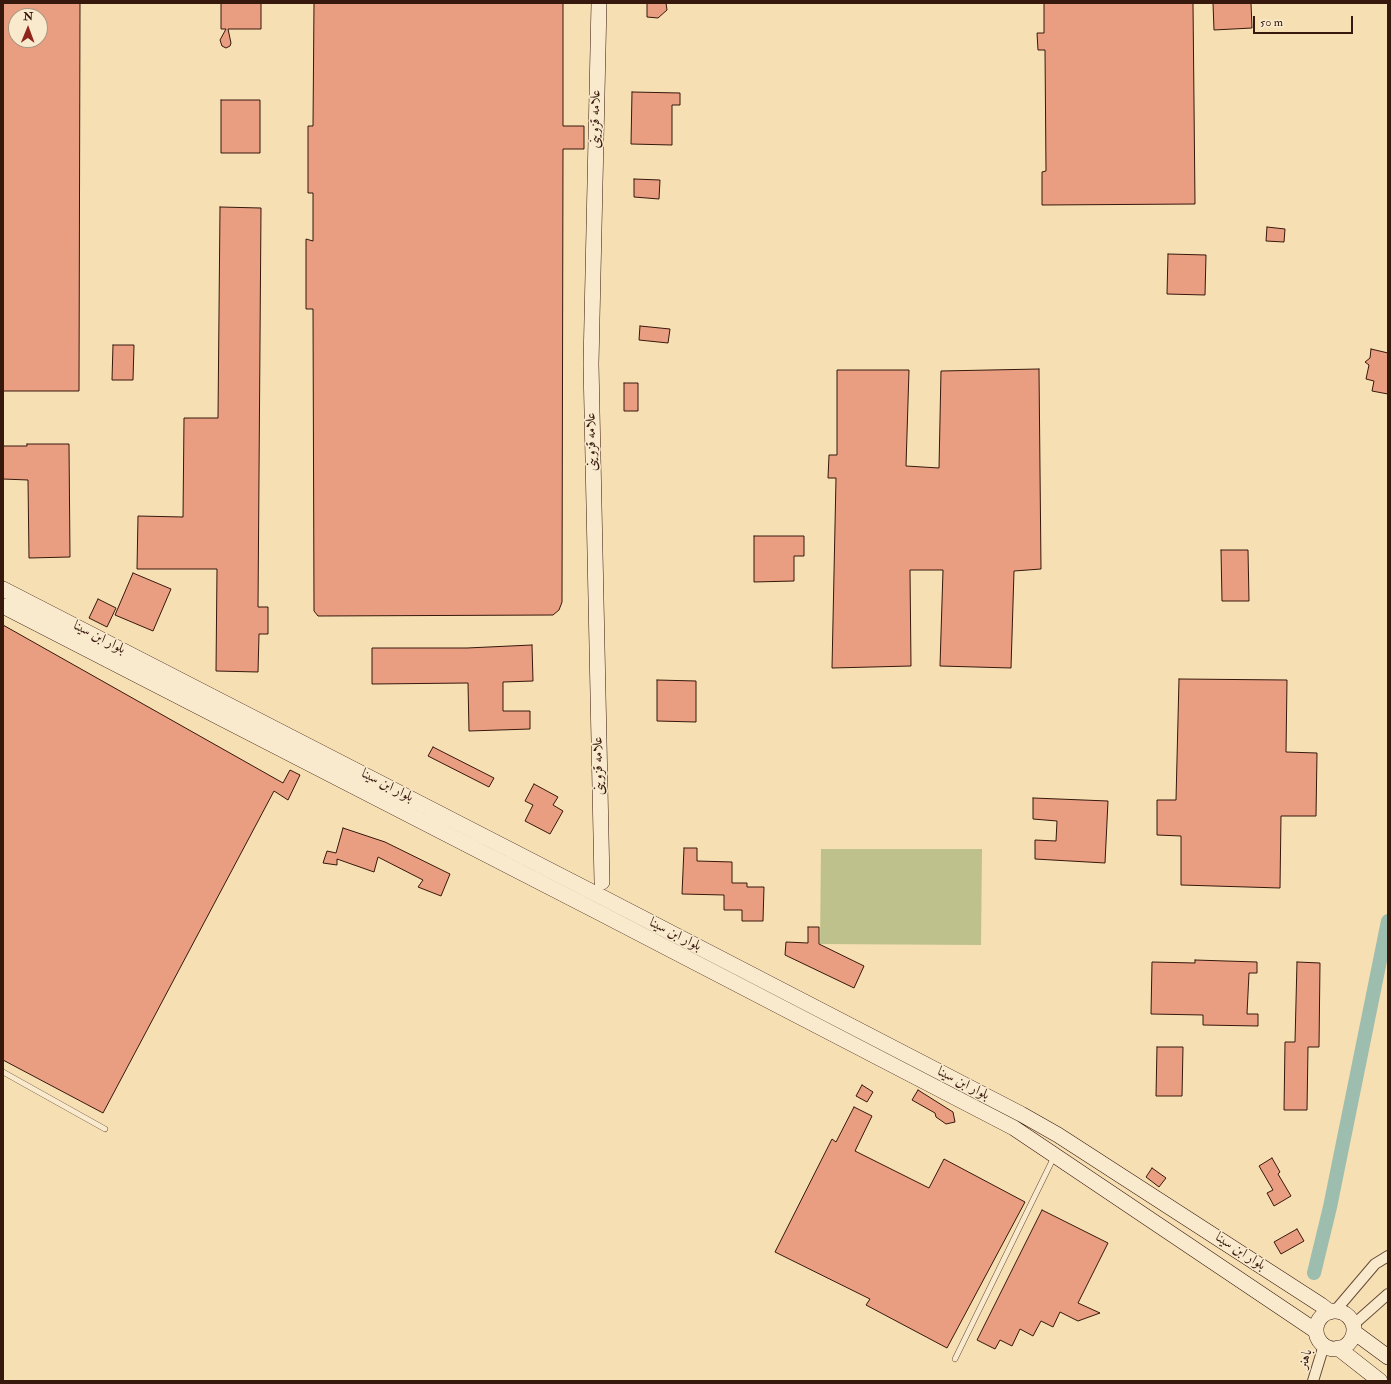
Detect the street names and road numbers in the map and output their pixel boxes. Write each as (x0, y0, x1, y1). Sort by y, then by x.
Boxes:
street label: علامه قزوینی (587, 89, 605, 149)
street label: علامه قزوینی (583, 412, 601, 472)
street label: بلوار ابن سینا (70, 618, 128, 658)
street label: علامه قزوینی (590, 736, 608, 796)
street label: بلوار ابن سینا (358, 766, 416, 806)
street label: بلوار ابن سینا (646, 915, 704, 955)
street label: بلوار ابن سینا (934, 1064, 992, 1104)
street label: بلوار ابن سینا (1212, 1230, 1268, 1274)
street label: باهنر (1295, 1347, 1317, 1371)

